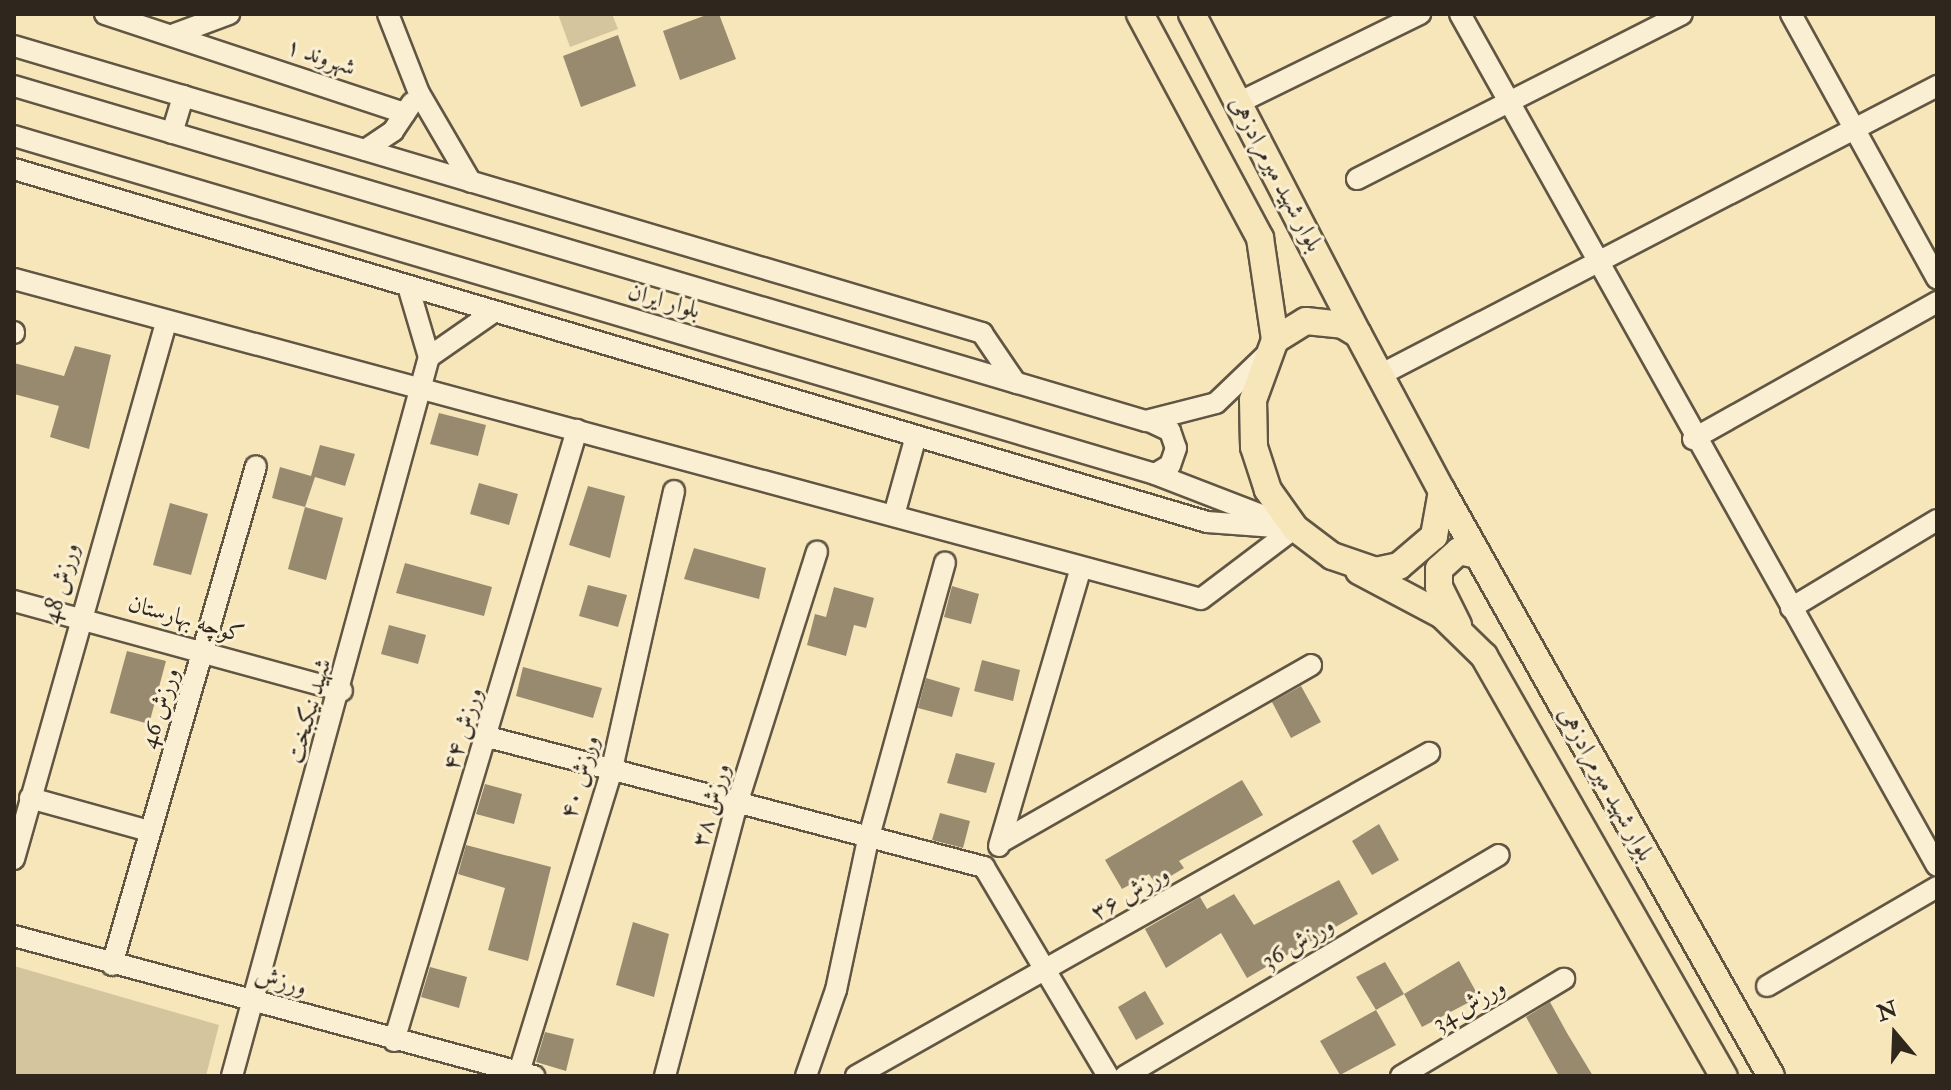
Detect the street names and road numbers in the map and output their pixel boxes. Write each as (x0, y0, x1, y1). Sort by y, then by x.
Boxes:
street label: شهروند ۱ (282, 32, 360, 82)
street label: بلوار شهید میرمرادزهی (1223, 91, 1329, 257)
street label: بلوار ایران (625, 277, 703, 325)
street label: ورزش 48 (37, 540, 85, 626)
street label: کوچه بهارستان (125, 589, 247, 649)
street label: شهید نیکبخت (280, 655, 338, 767)
street label: ورزش 46 (134, 664, 186, 752)
street label: ورزش ۴۴ (437, 684, 489, 774)
street label: بلوار شهید میرمرادزهی (1552, 702, 1660, 866)
street label: ورزش ۴۰ (554, 732, 606, 822)
street label: ورزش ۳۸ (685, 760, 737, 850)
street label: ورزش ۳۶ (1086, 859, 1174, 927)
street label: ورزش 36 (1257, 910, 1339, 976)
street label: ورزش (252, 960, 310, 1002)
street label: ورزش 34 (1427, 972, 1511, 1038)

